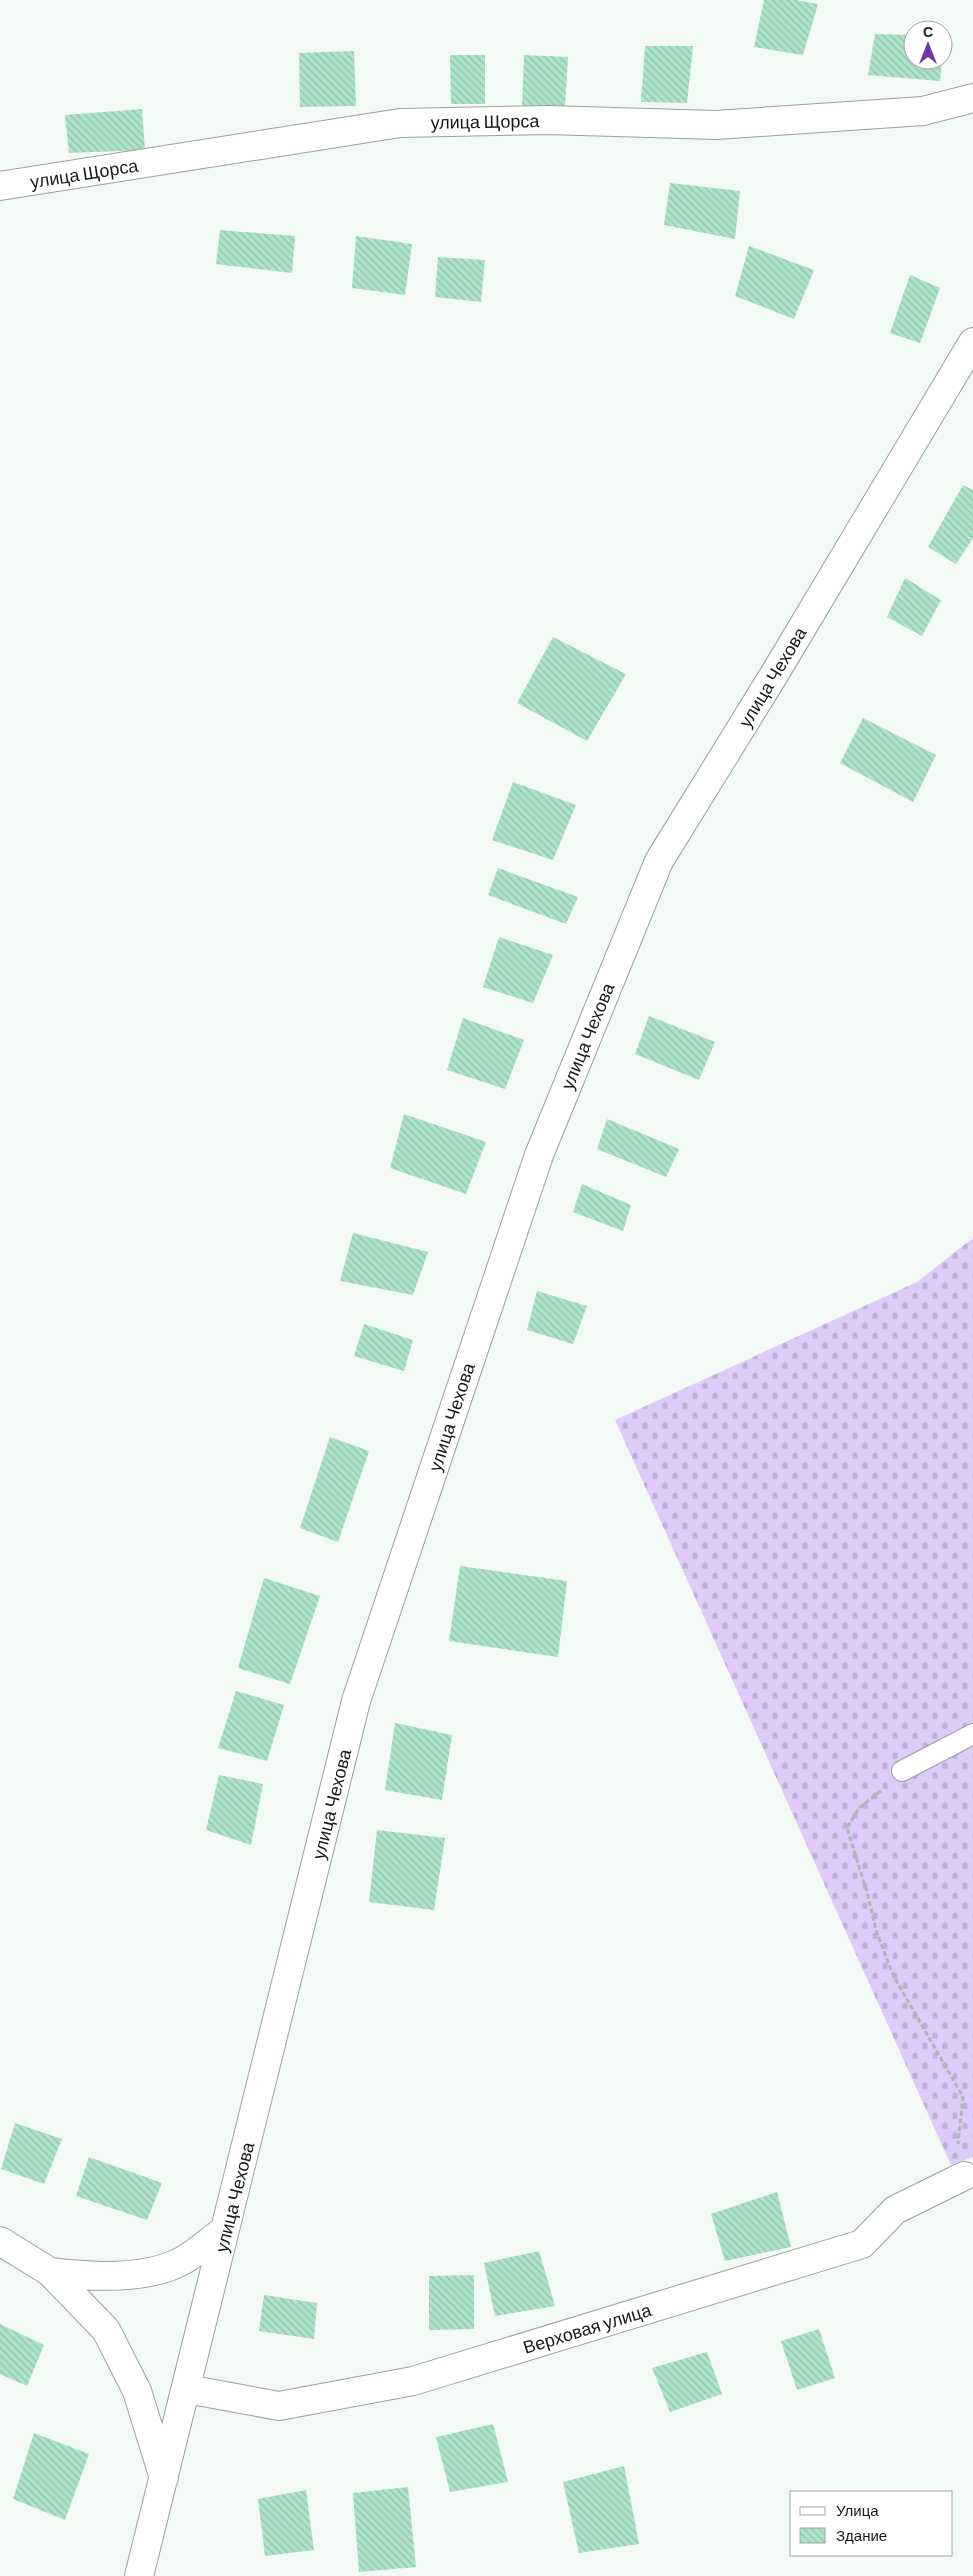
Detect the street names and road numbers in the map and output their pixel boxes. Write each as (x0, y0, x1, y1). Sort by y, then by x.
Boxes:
street label: улица Щорса (430, 109, 541, 133)
street label: улица Щорса (28, 153, 141, 192)
street label: улица Чехова (734, 622, 811, 731)
street label: улица Чехова (556, 979, 619, 1092)
street label: улица Чехова (423, 1359, 479, 1474)
street label: улица Чехова (307, 1746, 356, 1861)
street label: улица Чехова (210, 2139, 259, 2254)
street label: Верховая улица (520, 2298, 655, 2358)

